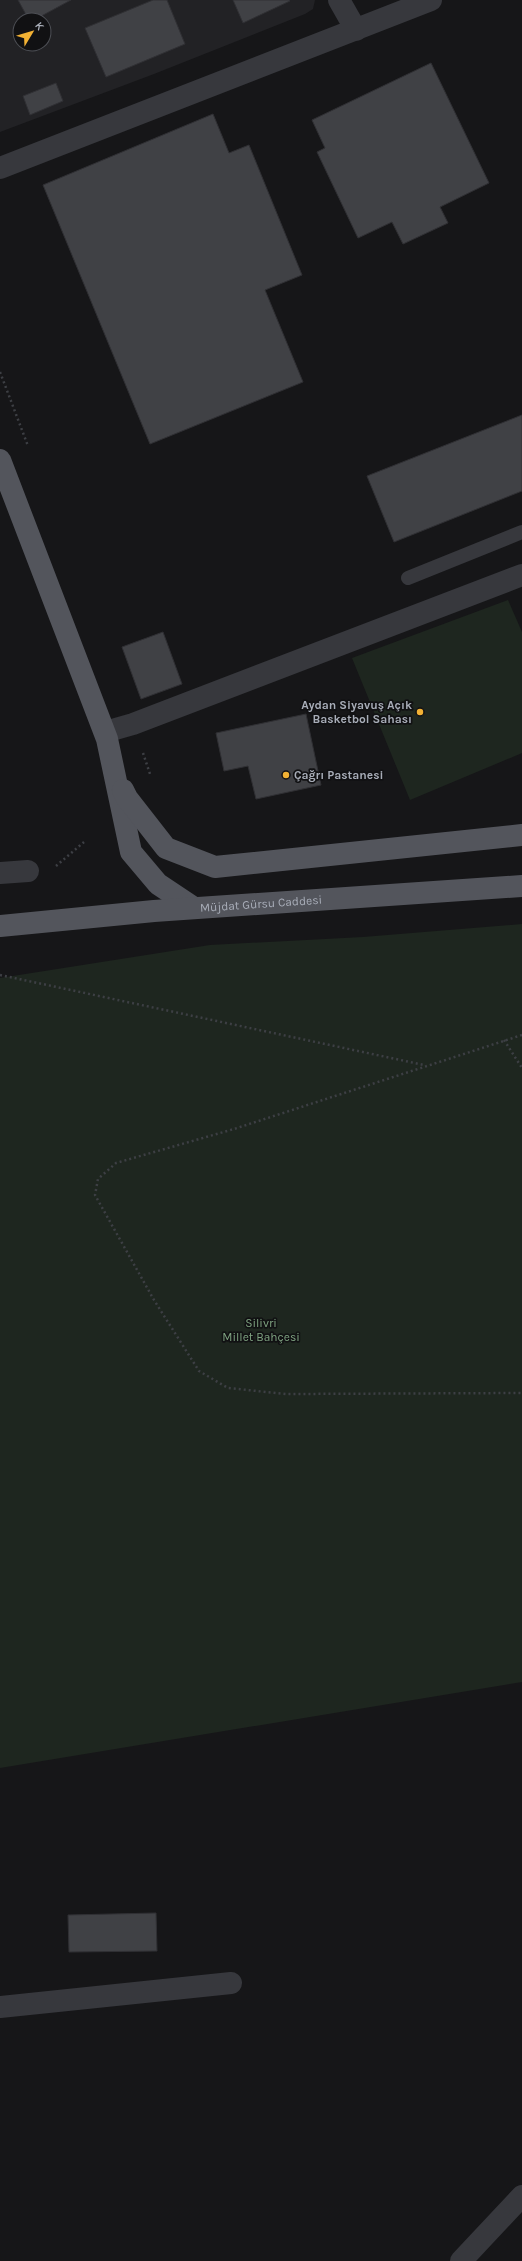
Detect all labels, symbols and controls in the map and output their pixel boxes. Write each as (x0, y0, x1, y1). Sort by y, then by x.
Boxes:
north arrow (12, 12, 52, 52)
text: K (32, 19, 47, 34)
place label: Aydan Siyavuş Açık Basketbol Sahası (301, 698, 412, 726)
marker: Aydan Siyavuş Açık Basketbol Sahası (415, 707, 425, 717)
place label: Çağrı Pastanesi (294, 768, 383, 782)
marker: Çağrı Pastanesi (281, 770, 291, 780)
street label: Müjdat Gürsu Caddesi (199, 893, 323, 915)
park label: Silivri Millet Bahçesi (222, 1316, 300, 1344)

